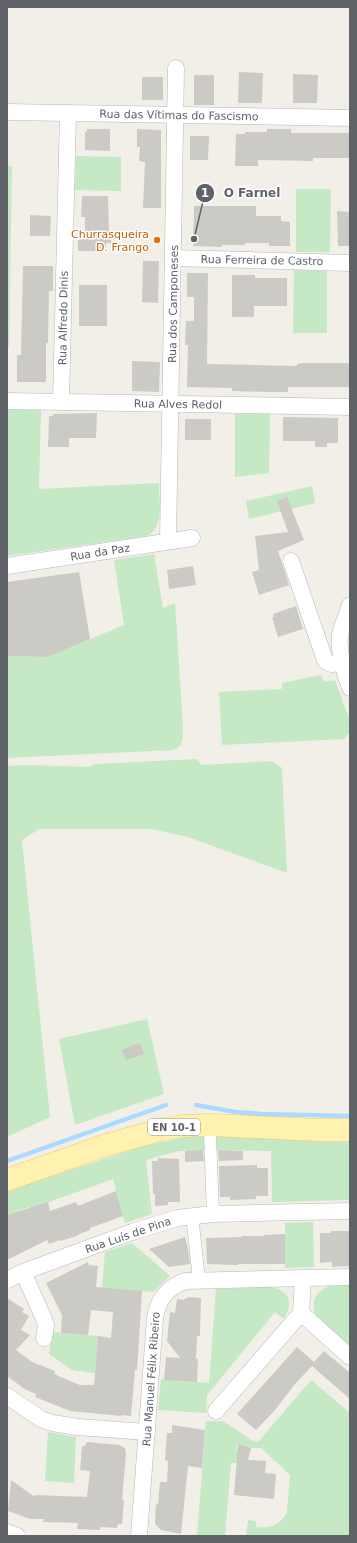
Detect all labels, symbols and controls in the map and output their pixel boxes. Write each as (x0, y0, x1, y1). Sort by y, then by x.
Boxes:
street label: Rua das Vítimas do Fascismo (99, 108, 259, 123)
callout: O Farnel (195, 181, 288, 205)
text: 1 (201, 186, 209, 200)
text: O Farnel (224, 186, 280, 200)
place label: Churrasqueira D. Frango (71, 228, 149, 254)
marker: Churrasqueira D. Frango (152, 235, 162, 245)
street label: Rua dos Camponeses (166, 245, 181, 363)
street label: Rua Ferreira de Castro (200, 253, 324, 268)
street label: Rua Alfredo Dinis (56, 270, 71, 365)
street label: Rua Alves Redol (134, 397, 222, 412)
street label: Rua da Paz (69, 541, 131, 564)
road number: EN 10-1 (148, 1119, 200, 1135)
street label: Rua Luís de Pina (84, 1215, 173, 1256)
street label: Rua Manuel Félix Ribeiro (140, 1311, 163, 1447)

